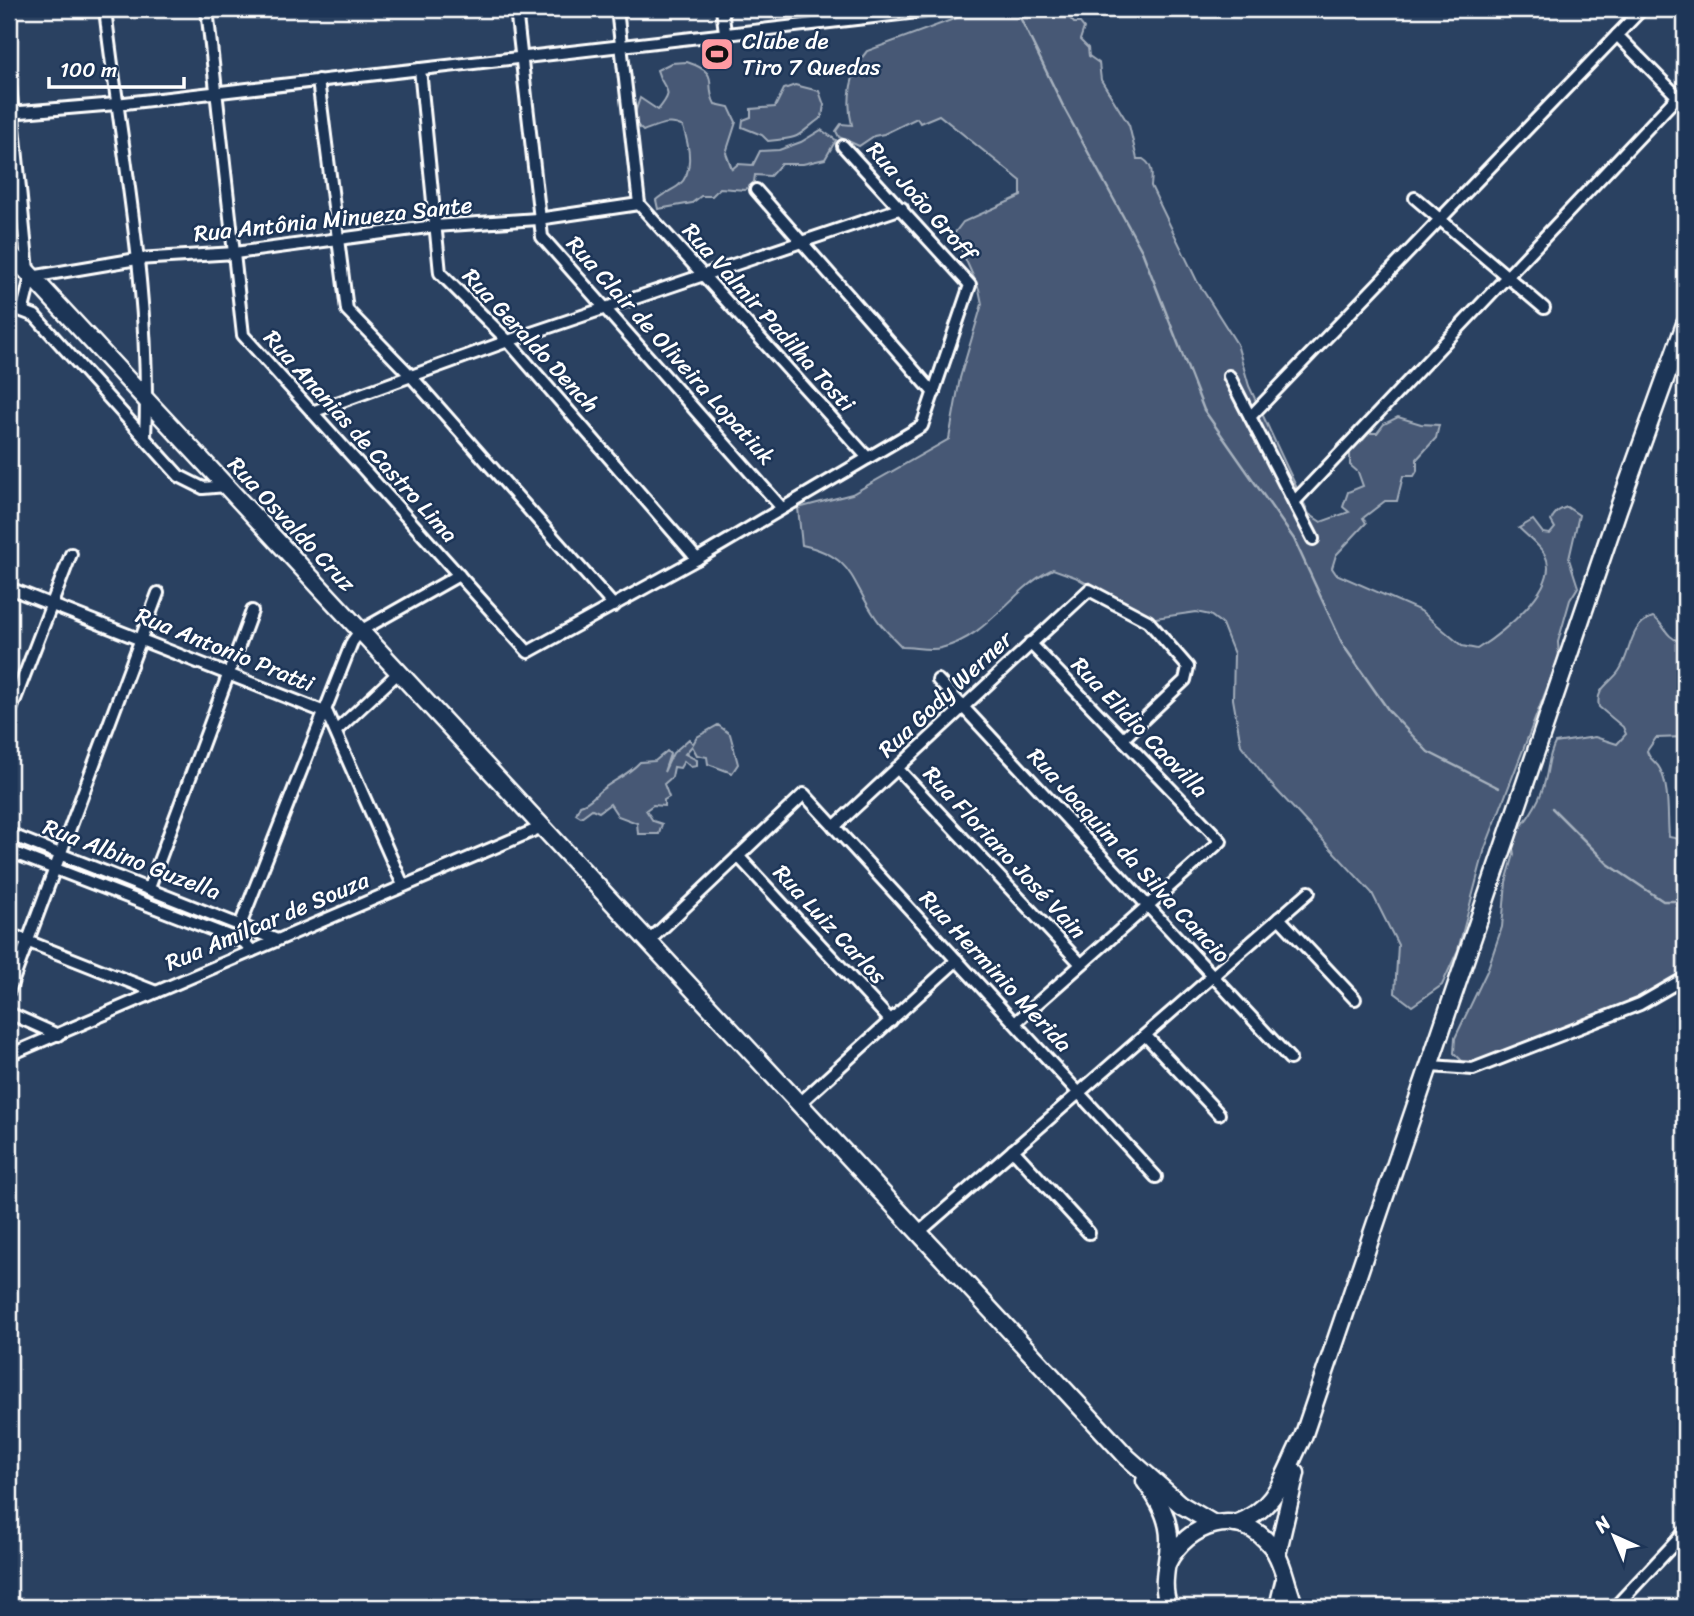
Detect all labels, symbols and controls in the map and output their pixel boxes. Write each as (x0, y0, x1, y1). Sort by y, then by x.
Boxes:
place label: Clube de Tiro 7 Quedas (742, 21, 881, 88)
sports icon: Clube de Tiro 7 Quedas (698, 35, 736, 73)
scale bar (49, 46, 184, 90)
text: 100 m (60, 51, 117, 89)
street label: Rua João Groff (856, 131, 990, 274)
street label: Rua Antônia Minueza Sante (192, 184, 475, 255)
street label: Rua Valmir Padilha Tosti (672, 213, 866, 422)
street label: Rua Clair de Oliveira Lopatiuk (556, 226, 786, 475)
street label: Rua Geraldo Dench (452, 258, 610, 423)
street label: Rua Ananias de Castro Lima (253, 320, 468, 553)
street label: Rua Osvaldo Cruz (217, 446, 366, 602)
street label: Rua Antonio Pratti (129, 595, 321, 704)
street label: Rua Gody Werner (868, 619, 1024, 768)
street label: Rua Elidio Caovilla (1061, 647, 1219, 808)
street label: Rua Joaquim da Silva Cancio (1017, 738, 1240, 973)
street label: Rua Floriano José Vain (912, 756, 1097, 949)
street label: Rua Albino Guzella (37, 807, 227, 912)
street label: Rua Luiz Carlos (762, 854, 897, 995)
street label: Rua Amílcar de Souza (159, 860, 376, 983)
street label: Rua Herminio Merida (909, 880, 1083, 1063)
north arrow (1578, 1500, 1648, 1570)
text: N (1586, 1507, 1619, 1541)

